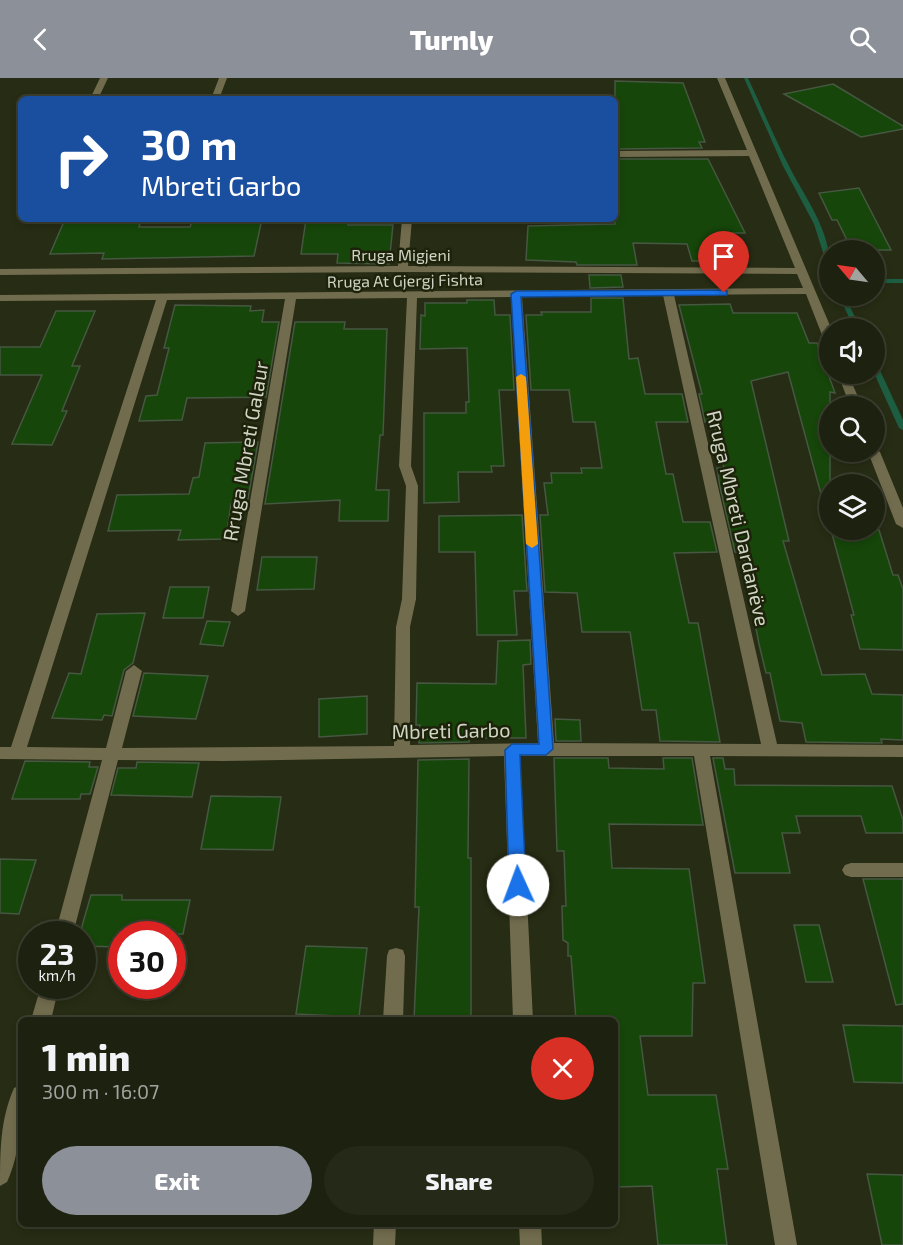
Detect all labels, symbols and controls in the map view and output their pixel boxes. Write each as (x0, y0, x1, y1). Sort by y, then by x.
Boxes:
icon: back (24, 23, 57, 56)
text: Turnly (410, 23, 493, 55)
icon: search (846, 23, 879, 56)
text: 30 m (141, 118, 237, 168)
icon: right (42, 120, 120, 198)
text: Mbreti Garbo (141, 169, 301, 201)
pin (698, 231, 749, 293)
icon: arrive (707, 240, 740, 273)
north arrow (819, 240, 885, 306)
map controls (819, 240, 885, 540)
street label: Rruga Migjeni (351, 245, 451, 265)
street label: Rruga At Gjergj Fishta (327, 269, 483, 292)
button: sound (819, 318, 885, 384)
street label: Rruga Mbreti Galaur (217, 359, 273, 543)
button: search (819, 396, 885, 462)
street label: Rruga Mbreti Dardanëve (702, 408, 776, 628)
button: layers (819, 474, 885, 540)
street label: Mbreti Garbo (391, 717, 511, 743)
position arrow (486, 853, 550, 917)
speed limit sign: 30 (108, 921, 186, 999)
text: 23 (40, 935, 74, 971)
text: km/h (38, 966, 76, 984)
text: 1 min (42, 1035, 130, 1078)
button: close (531, 1037, 594, 1100)
text: 300 m · 16:07 (42, 1079, 159, 1103)
button: Exit (42, 1146, 312, 1215)
button: Share (324, 1146, 594, 1215)

